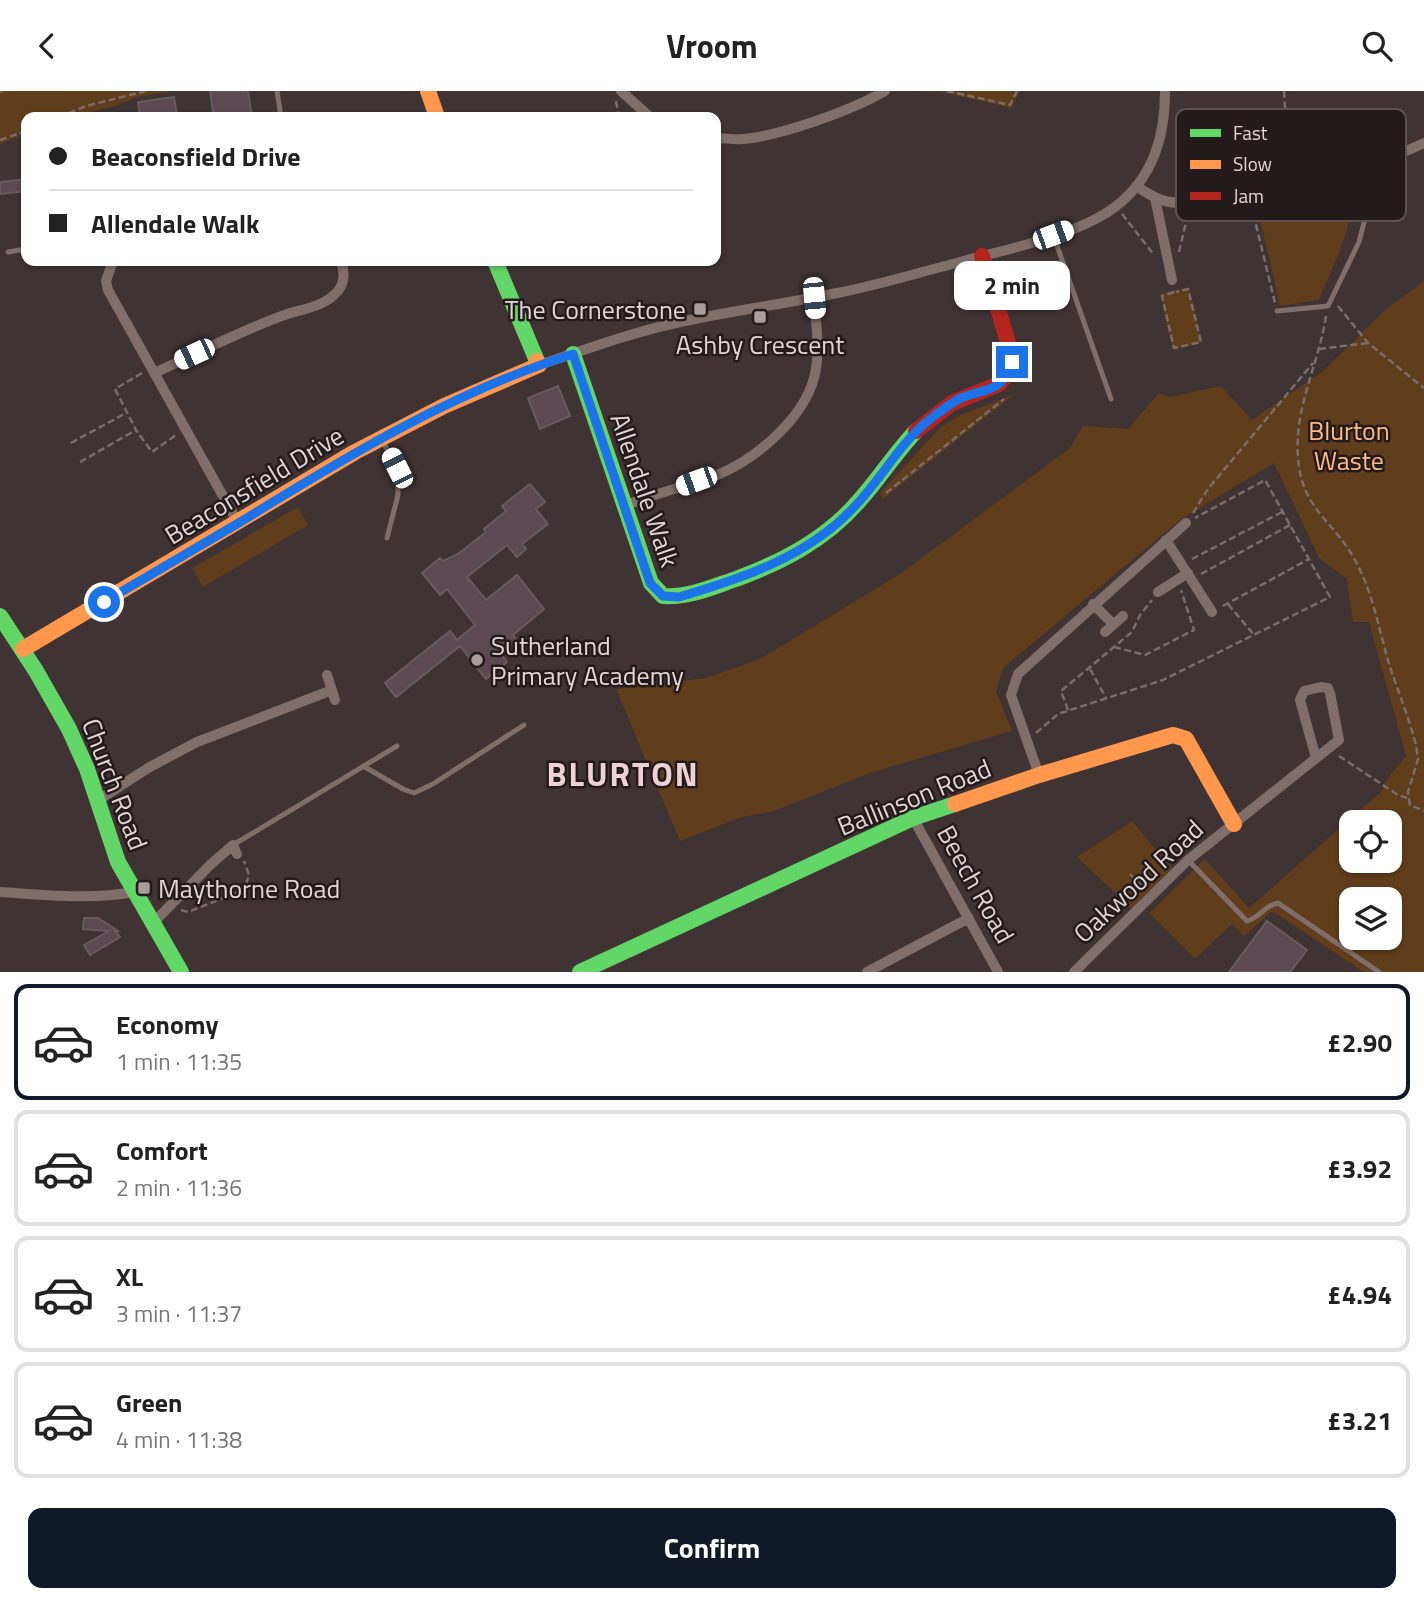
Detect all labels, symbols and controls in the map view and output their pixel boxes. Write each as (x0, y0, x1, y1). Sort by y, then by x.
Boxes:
text: Vroom (666, 22, 758, 70)
icon: back (28, 27, 66, 65)
icon: search (1358, 27, 1396, 65)
legend (1176, 109, 1406, 221)
text: Fast (1233, 118, 1268, 147)
text: Beaconsfield Drive (91, 137, 301, 176)
text: Slow (1233, 149, 1272, 178)
text: Jam (1233, 181, 1264, 210)
text: Allendale Walk (91, 204, 259, 243)
car (1030, 218, 1077, 252)
callout: 2 min (954, 261, 1070, 309)
text: 2 min (984, 268, 1040, 303)
car (802, 276, 827, 320)
place label: The Cornerstone (505, 290, 686, 329)
marker: The Cornerstone (692, 301, 708, 317)
marker: Ashby Crescent (752, 309, 768, 325)
place label: Ashby Crescent (676, 325, 844, 364)
car (171, 336, 218, 372)
route end (996, 346, 1028, 378)
street label: Allendale Walk (600, 408, 690, 572)
park label: Blurton Waste (1308, 411, 1390, 480)
street label: Beaconsfield Drive (157, 416, 351, 554)
car (379, 445, 416, 491)
car (673, 464, 720, 498)
route start (88, 586, 120, 618)
place label: Sutherland Primary Academy (491, 626, 684, 695)
marker: Sutherland Primary Academy (469, 652, 485, 668)
street label: Church Road (72, 713, 158, 855)
street label: Ballinson Road (831, 748, 997, 846)
district label: BLURTON (546, 749, 700, 799)
street label: Oakwood Road (1064, 810, 1212, 952)
map controls (1339, 810, 1402, 950)
button: locate (1339, 810, 1402, 873)
street label: Beech Road (928, 818, 1024, 950)
place label: Maythorne Road (158, 869, 340, 908)
marker: Maythorne Road (136, 880, 152, 896)
button: layers (1339, 887, 1402, 950)
text: Economy (116, 1005, 218, 1044)
icon: car (32, 1011, 95, 1074)
text: £2.90 (1327, 1023, 1392, 1062)
text: 1 min · 11:35 (116, 1044, 242, 1079)
text: Comfort (116, 1131, 208, 1170)
icon: car (32, 1137, 95, 1200)
text: £3.92 (1327, 1149, 1392, 1188)
text: 2 min · 11:36 (116, 1170, 242, 1205)
text: XL (116, 1257, 143, 1296)
icon: car (32, 1263, 95, 1326)
text: £4.94 (1327, 1275, 1392, 1314)
text: 3 min · 11:37 (116, 1296, 242, 1331)
text: Green (116, 1383, 182, 1422)
icon: car (32, 1389, 95, 1452)
text: £3.21 (1327, 1401, 1392, 1440)
text: 4 min · 11:38 (116, 1422, 242, 1457)
button: Confirm (28, 1508, 1396, 1588)

